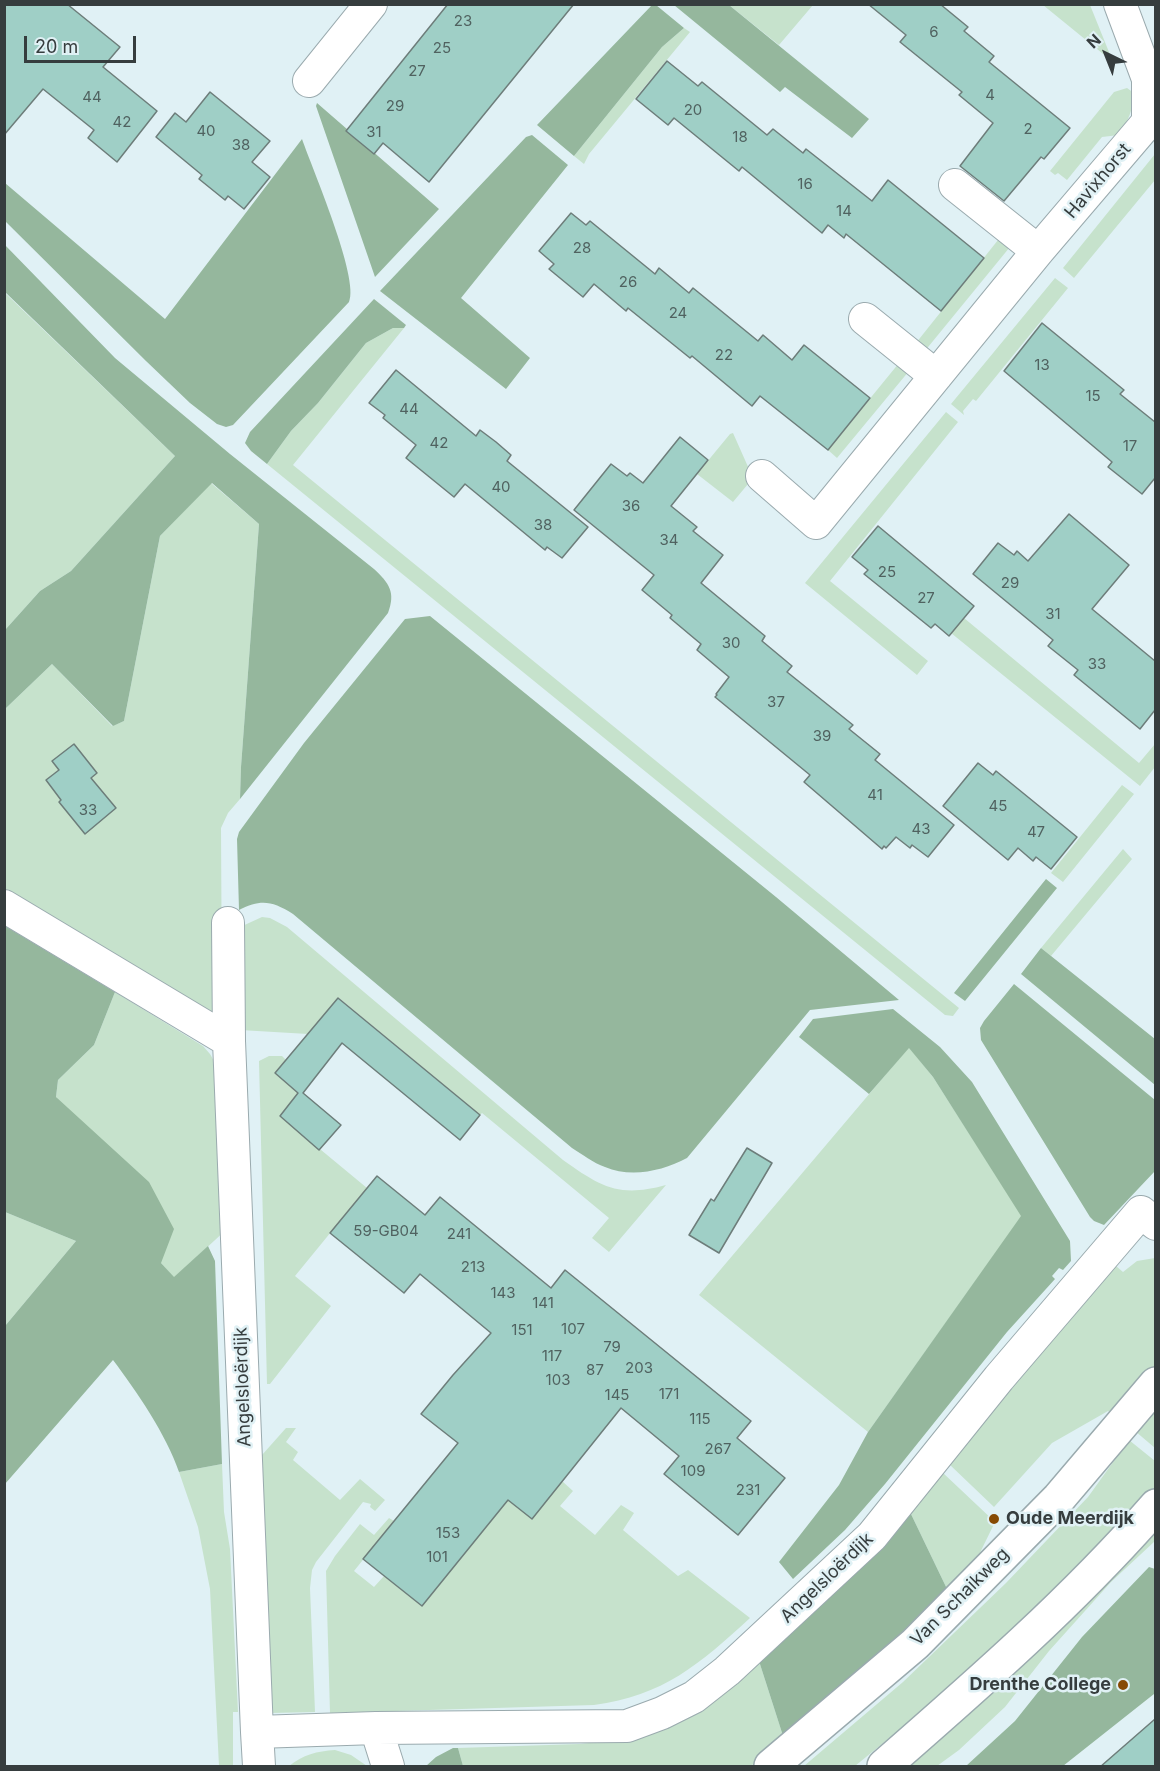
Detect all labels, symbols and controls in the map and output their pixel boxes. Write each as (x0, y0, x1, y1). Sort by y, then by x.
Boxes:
house number: 23 (454, 12, 472, 30)
house number: 6 (929, 23, 939, 41)
scale bar (27, 24, 140, 62)
north arrow (1076, 24, 1136, 84)
text: N (1082, 29, 1105, 52)
text: 20 m (35, 36, 78, 57)
house number: 25 (433, 39, 451, 57)
house number: 27 (408, 62, 426, 80)
house number: 4 (985, 86, 995, 104)
house number: 44 (82, 88, 102, 106)
house number: 29 (386, 97, 404, 115)
house number: 20 (684, 101, 702, 119)
house number: 42 (113, 113, 131, 131)
house number: 2 (1023, 120, 1033, 138)
house number: 40 (196, 122, 216, 140)
house number: 31 (366, 123, 382, 141)
house number: 18 (732, 128, 748, 146)
house number: 38 (232, 136, 250, 154)
street label: Havixhorst (1060, 139, 1136, 223)
house number: 16 (797, 175, 813, 193)
house number: 14 (836, 202, 852, 220)
house number: 28 (573, 239, 591, 257)
house number: 26 (619, 273, 637, 291)
house number: 24 (669, 304, 687, 322)
house number: 22 (715, 346, 733, 364)
house number: 13 (1034, 356, 1050, 374)
house number: 15 (1085, 387, 1101, 405)
house number: 44 (399, 400, 419, 418)
house number: 42 (430, 434, 448, 452)
house number: 17 (1123, 437, 1137, 455)
house number: 40 (491, 478, 511, 496)
house number: 36 (622, 497, 640, 515)
house number: 38 (534, 516, 552, 534)
house number: 34 (660, 531, 678, 549)
house number: 25 (878, 563, 896, 581)
house number: 29 (1001, 574, 1019, 592)
house number: 27 (917, 589, 935, 607)
house number: 31 (1045, 605, 1061, 623)
house number: 30 (722, 634, 740, 652)
house number: 33 (1088, 655, 1106, 673)
house number: 37 (767, 693, 785, 711)
house number: 39 (813, 727, 831, 745)
house number: 41 (867, 786, 883, 804)
house number: 45 (989, 797, 1007, 815)
house number: 33 (79, 801, 97, 819)
house number: 43 (912, 820, 930, 838)
house number: 47 (1027, 823, 1045, 841)
house number: 59-GB04 (353, 1222, 419, 1240)
house number: 241 (447, 1225, 471, 1243)
house number: 213 (461, 1258, 485, 1276)
house number: 143 (490, 1284, 516, 1302)
house number: 141 (532, 1294, 554, 1312)
house number: 107 (561, 1320, 585, 1338)
house number: 151 (511, 1321, 533, 1339)
street label: Angelsloërdijk (230, 1327, 256, 1447)
house number: 79 (603, 1338, 621, 1356)
house number: 117 (542, 1347, 562, 1365)
house number: 203 (625, 1359, 653, 1377)
house number: 87 (586, 1361, 604, 1379)
house number: 103 (546, 1371, 570, 1389)
house number: 171 (659, 1385, 679, 1403)
house number: 145 (605, 1386, 629, 1404)
house number: 115 (689, 1410, 711, 1428)
house number: 267 (705, 1440, 731, 1458)
house number: 109 (681, 1462, 705, 1480)
house number: 231 (736, 1481, 760, 1499)
place label: Oude Meerdijk (1006, 1508, 1134, 1530)
marker: Oude Meerdijk (987, 1512, 1001, 1526)
house number: 153 (436, 1524, 460, 1542)
street label: Angelsloërdijk (776, 1528, 878, 1628)
street label: Van Schaikweg (906, 1543, 1014, 1651)
house number: 101 (426, 1548, 448, 1566)
place label: Drenthe College (969, 1674, 1111, 1696)
marker: Drenthe College (1116, 1678, 1130, 1692)

